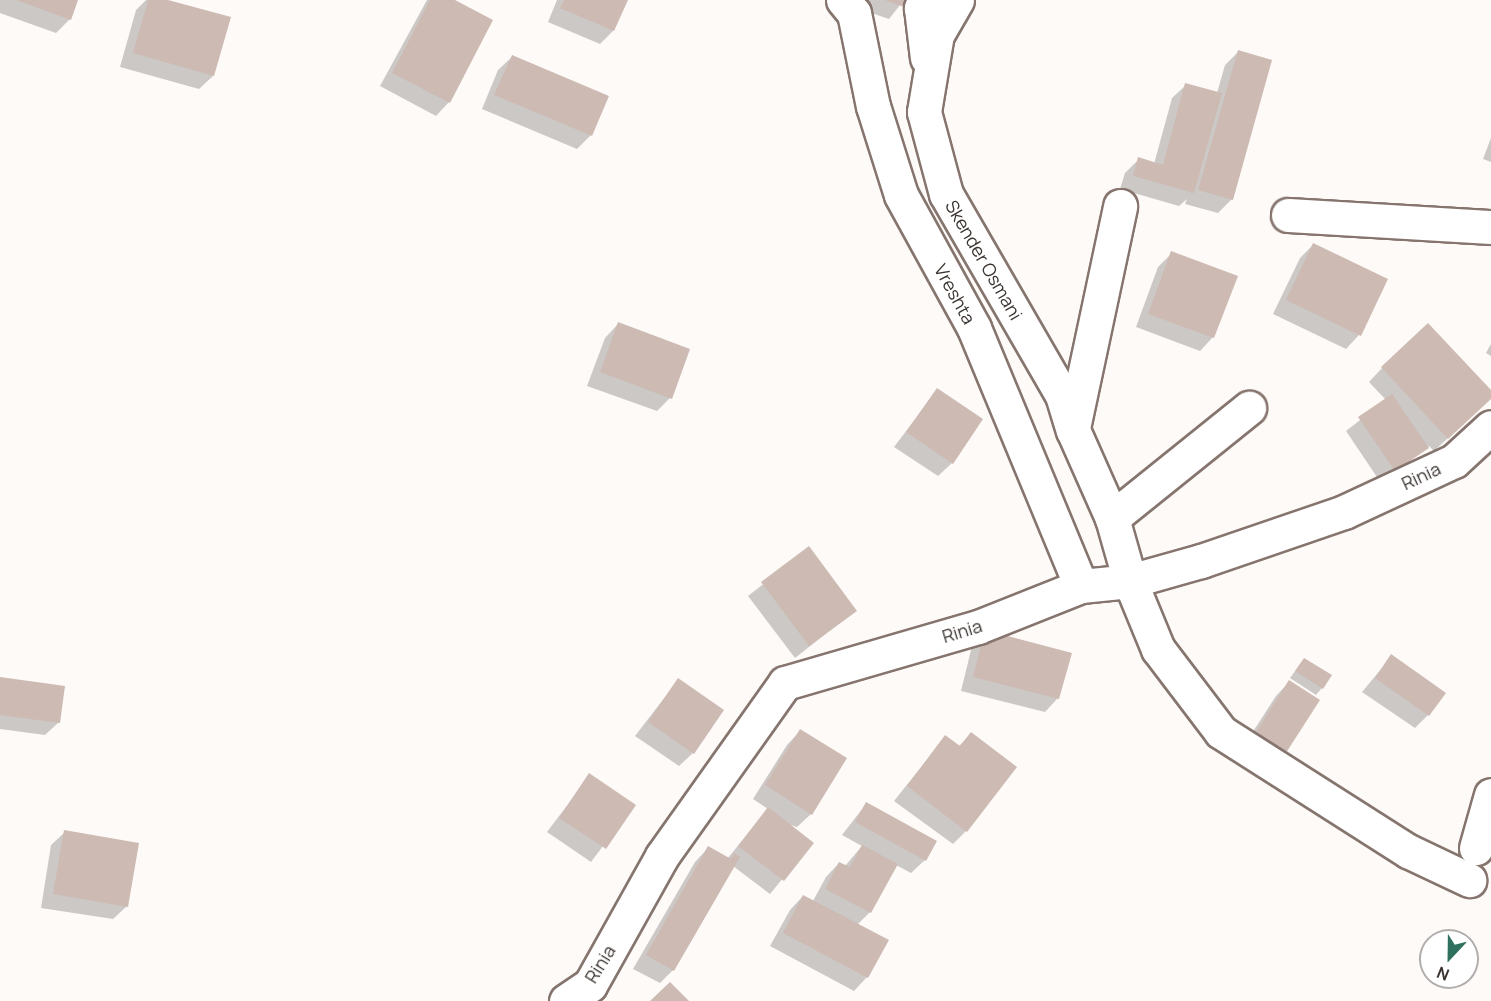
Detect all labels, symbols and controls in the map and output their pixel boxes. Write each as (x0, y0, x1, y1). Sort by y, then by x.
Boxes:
street label: Skender Osmani (941, 196, 1027, 324)
street label: Vreshta (930, 260, 980, 328)
street label: Rinia (1398, 458, 1444, 494)
street label: Rinia (940, 615, 984, 647)
north arrow (1419, 929, 1479, 989)
street label: Rinia (580, 941, 620, 987)
text: N (1434, 961, 1452, 986)

